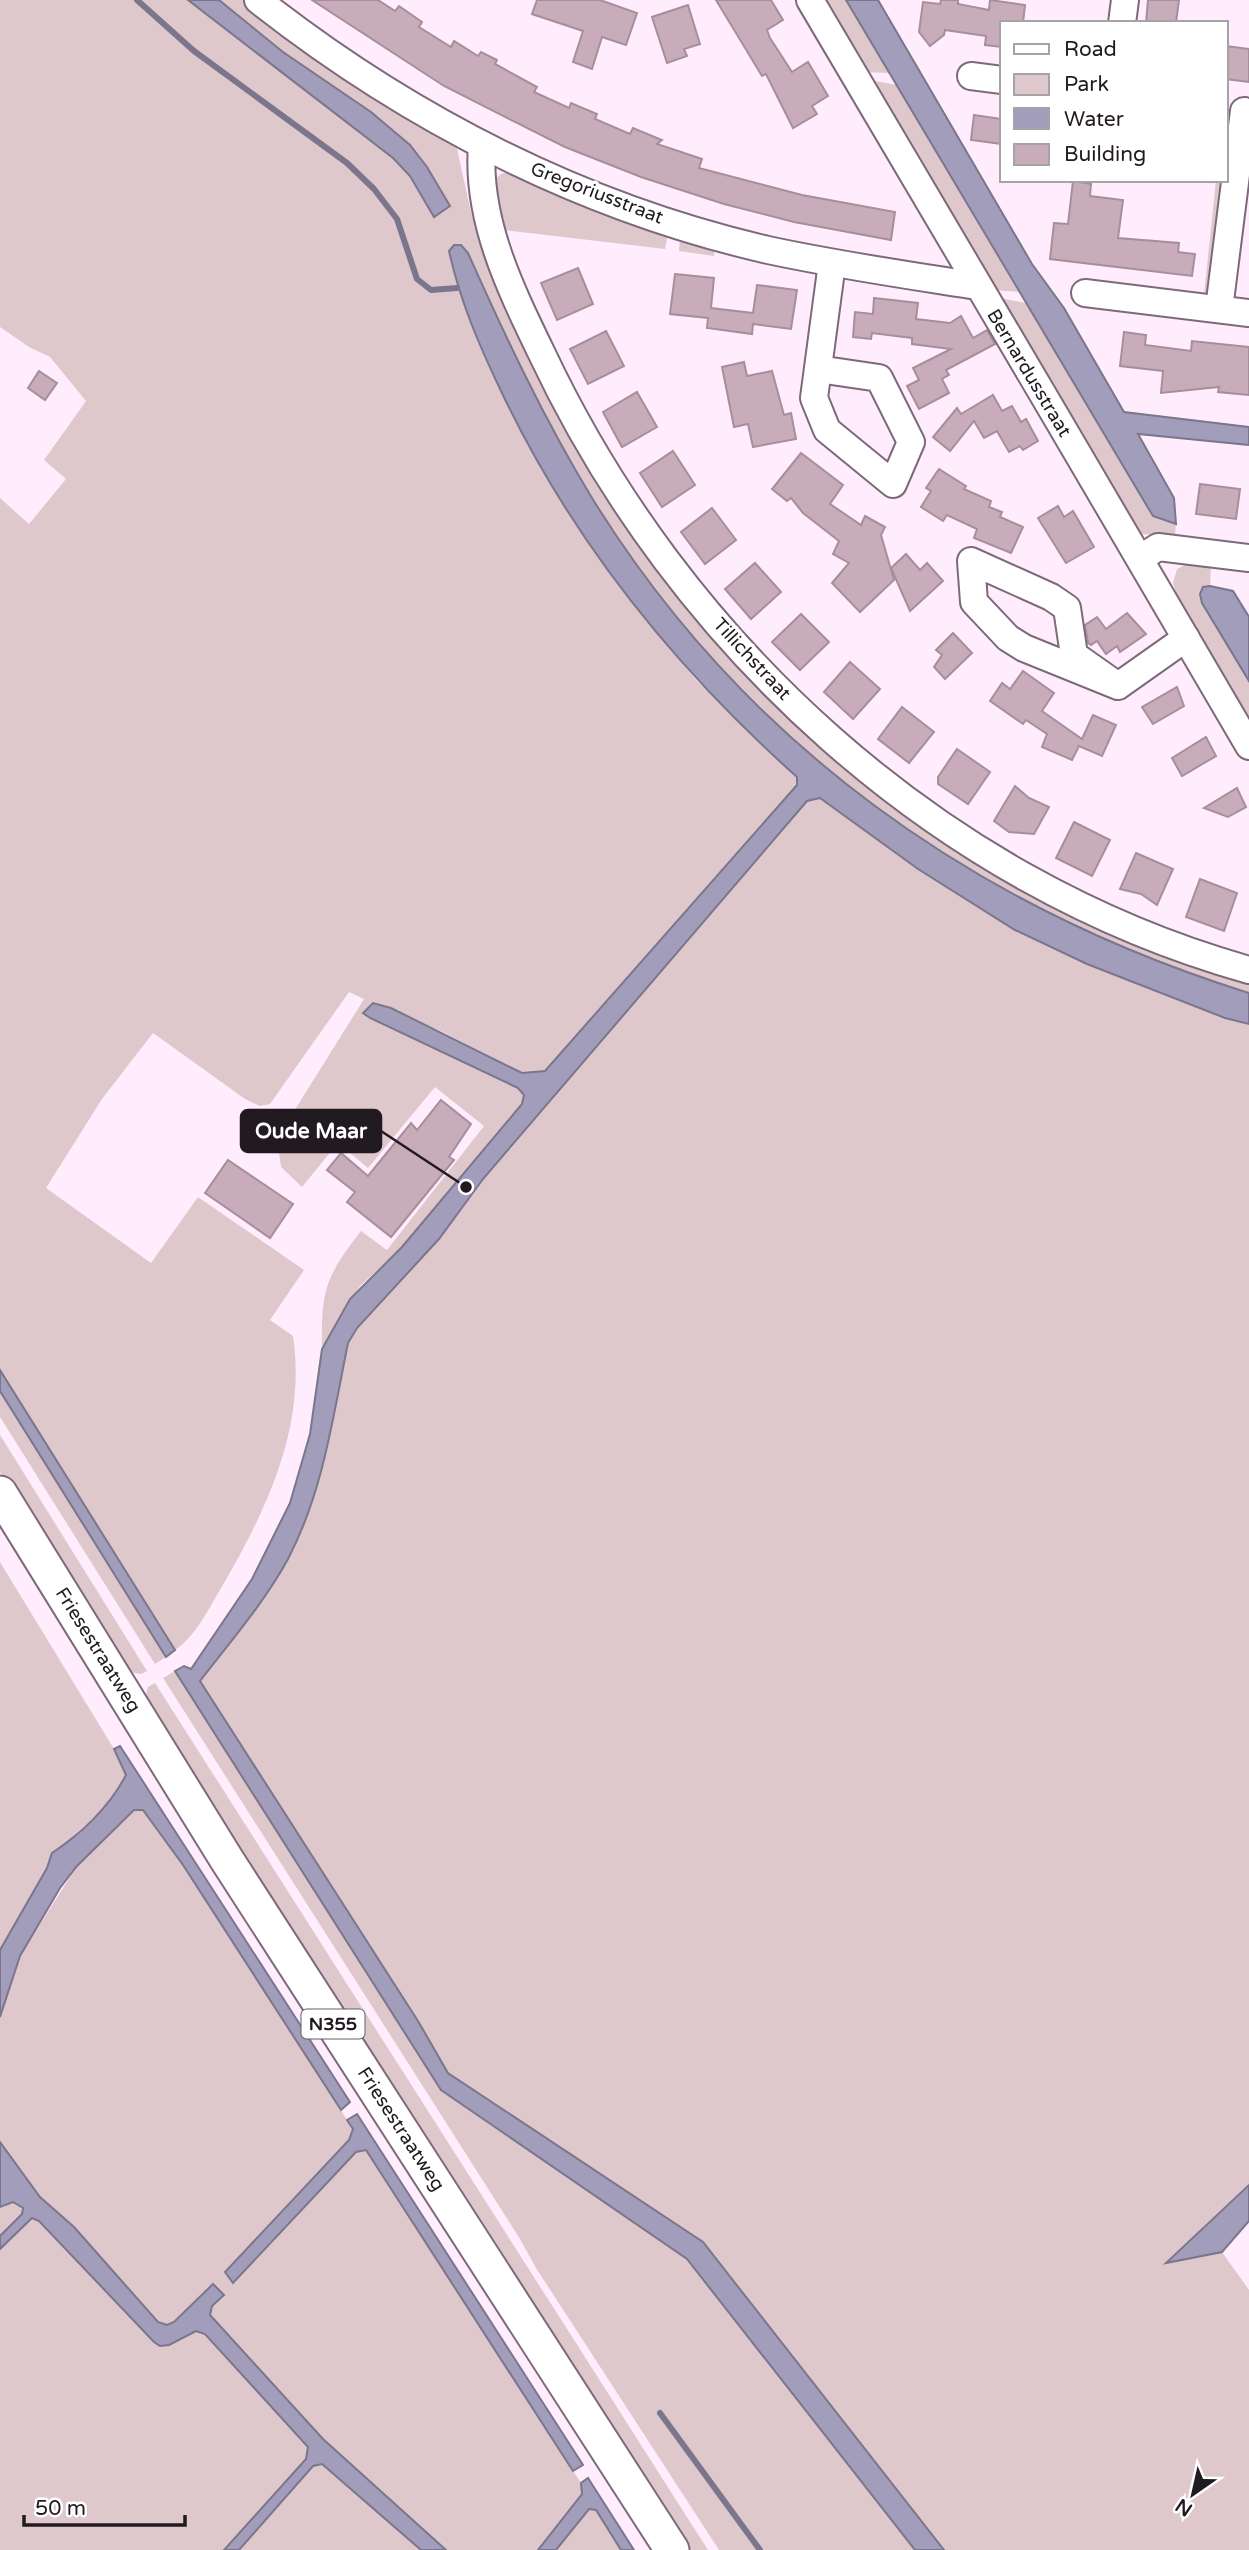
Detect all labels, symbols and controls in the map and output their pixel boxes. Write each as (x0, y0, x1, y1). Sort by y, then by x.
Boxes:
legend (1000, 21, 1228, 182)
text: Road (1064, 37, 1117, 62)
text: Park (1064, 72, 1109, 97)
text: Water (1064, 107, 1124, 132)
text: Building (1064, 142, 1146, 167)
street label: Gregoriusstraat (528, 158, 666, 228)
street label: Bernardusstraat (982, 305, 1076, 441)
street label: Tillichstraat (709, 613, 795, 705)
callout: Oude Maar (241, 1110, 381, 1152)
text: Oude Maar (255, 1119, 368, 1144)
street label: Friesestraatweg (51, 1583, 145, 1717)
road number: N355 (302, 2010, 364, 2038)
street label: Friesestraatweg (353, 2063, 449, 2195)
north arrow (1158, 2459, 1228, 2529)
scale bar (24, 2484, 186, 2528)
text: N (1172, 2494, 1197, 2521)
text: 50 m (35, 2496, 86, 2521)

